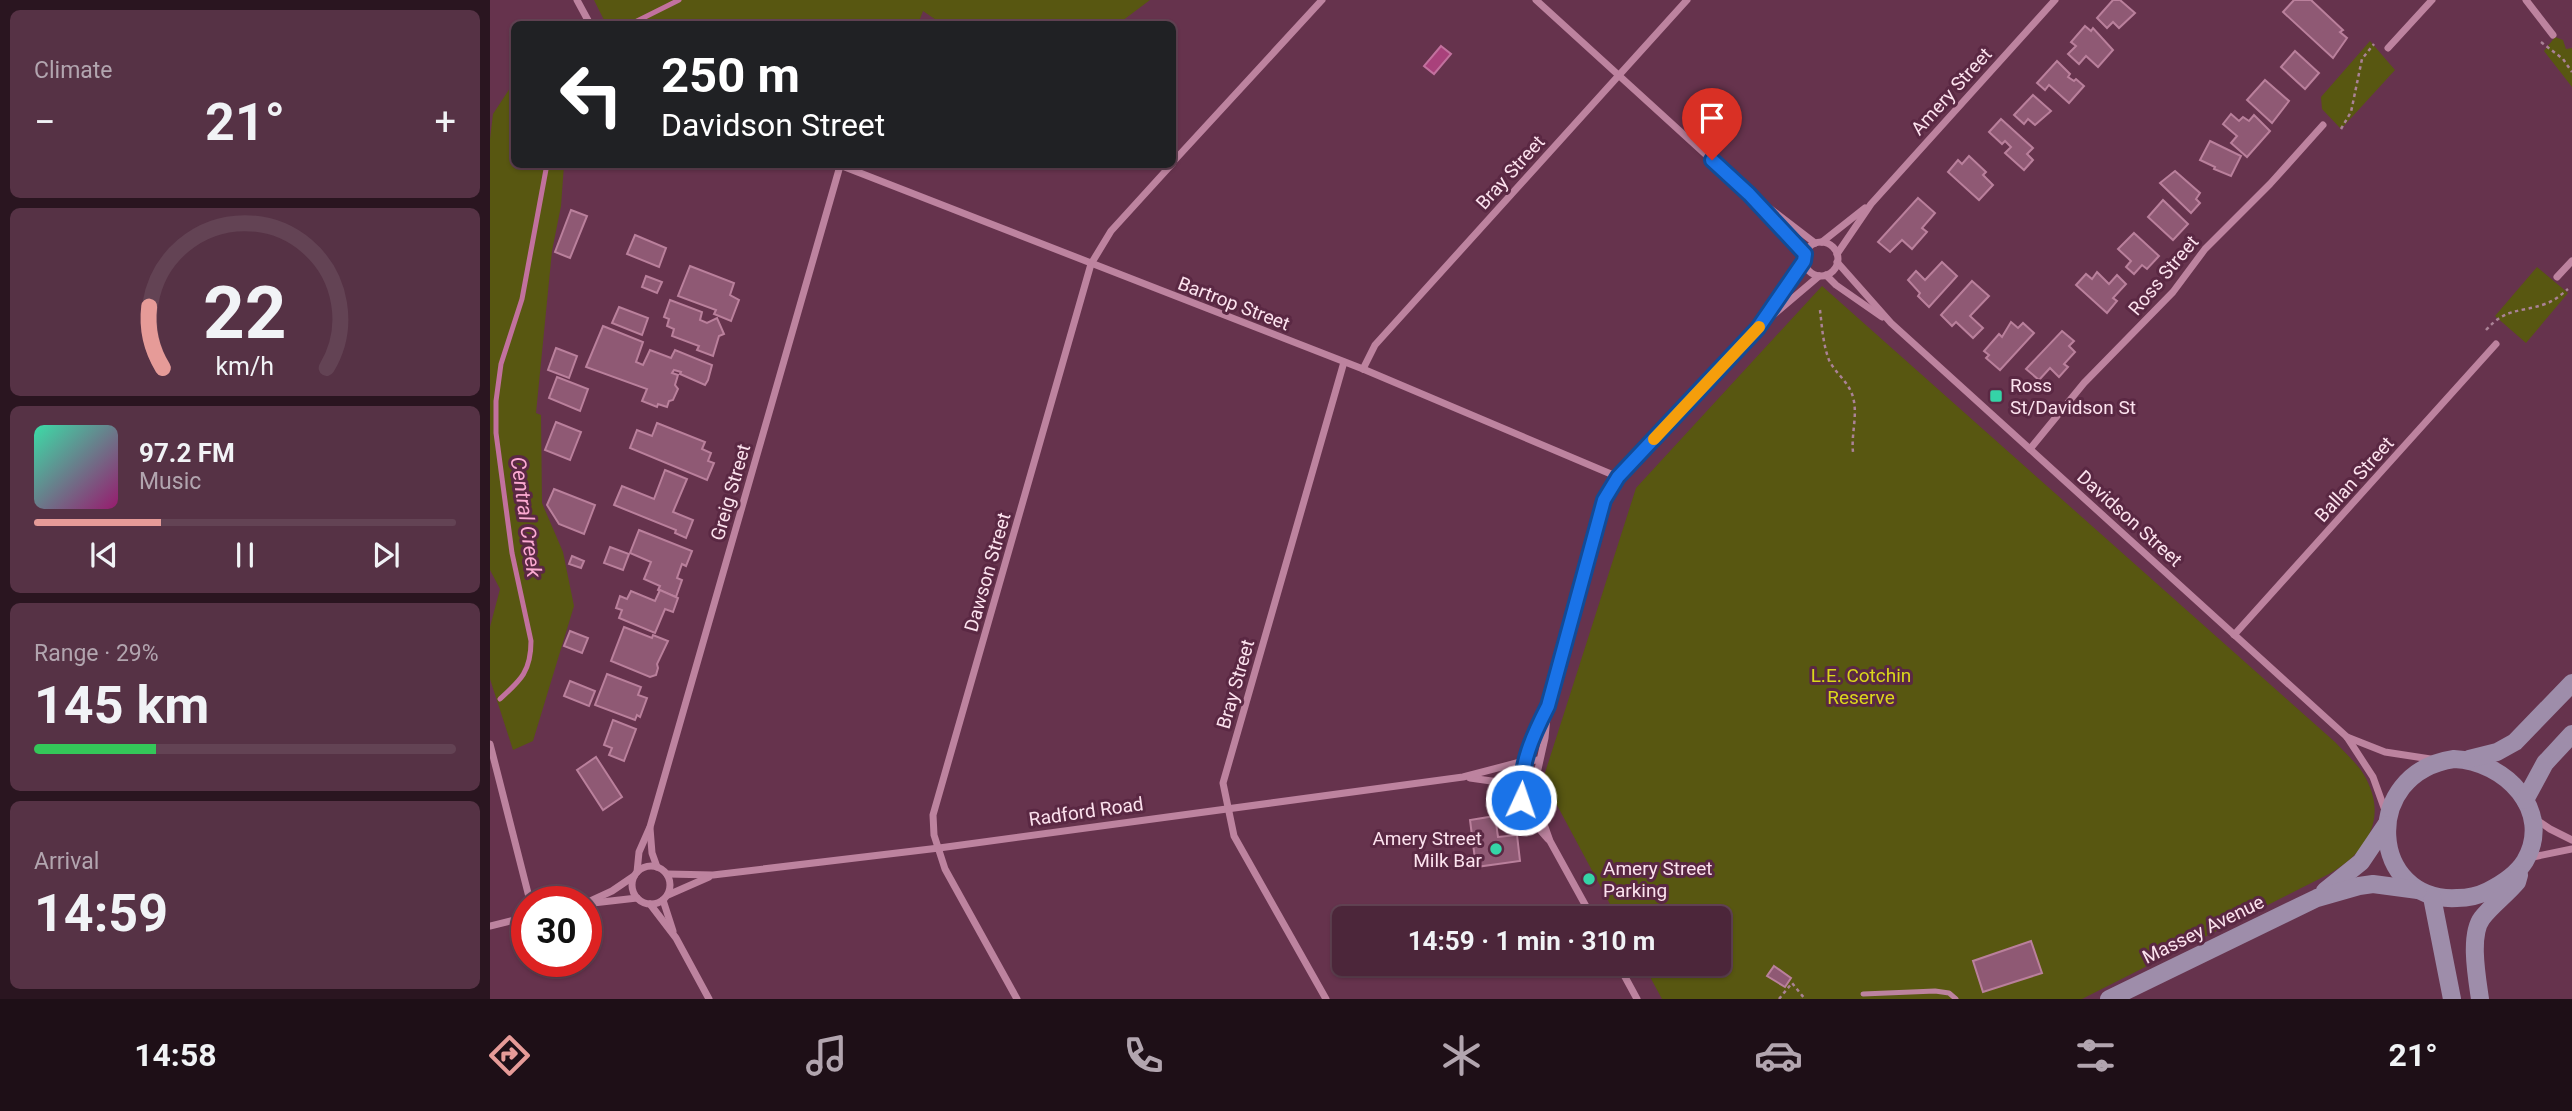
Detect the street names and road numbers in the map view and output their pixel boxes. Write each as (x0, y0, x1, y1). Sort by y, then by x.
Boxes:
street label: Amery Street (1906, 43, 1997, 140)
street label: Bray Street (1471, 130, 1550, 214)
street label: Ross Street (2123, 231, 2203, 320)
street label: Bartrop Street (1175, 272, 1293, 335)
street label: Ballan Street (2310, 432, 2399, 527)
street label: Greig Street (706, 441, 755, 543)
street label: Davidson Street (2072, 465, 2187, 571)
street label: Dawson Street (959, 510, 1015, 634)
street label: Bray Street (1212, 637, 1259, 731)
street label: Radford Road (1027, 792, 1145, 831)
street label: Massey Avenue (2139, 890, 2268, 969)

